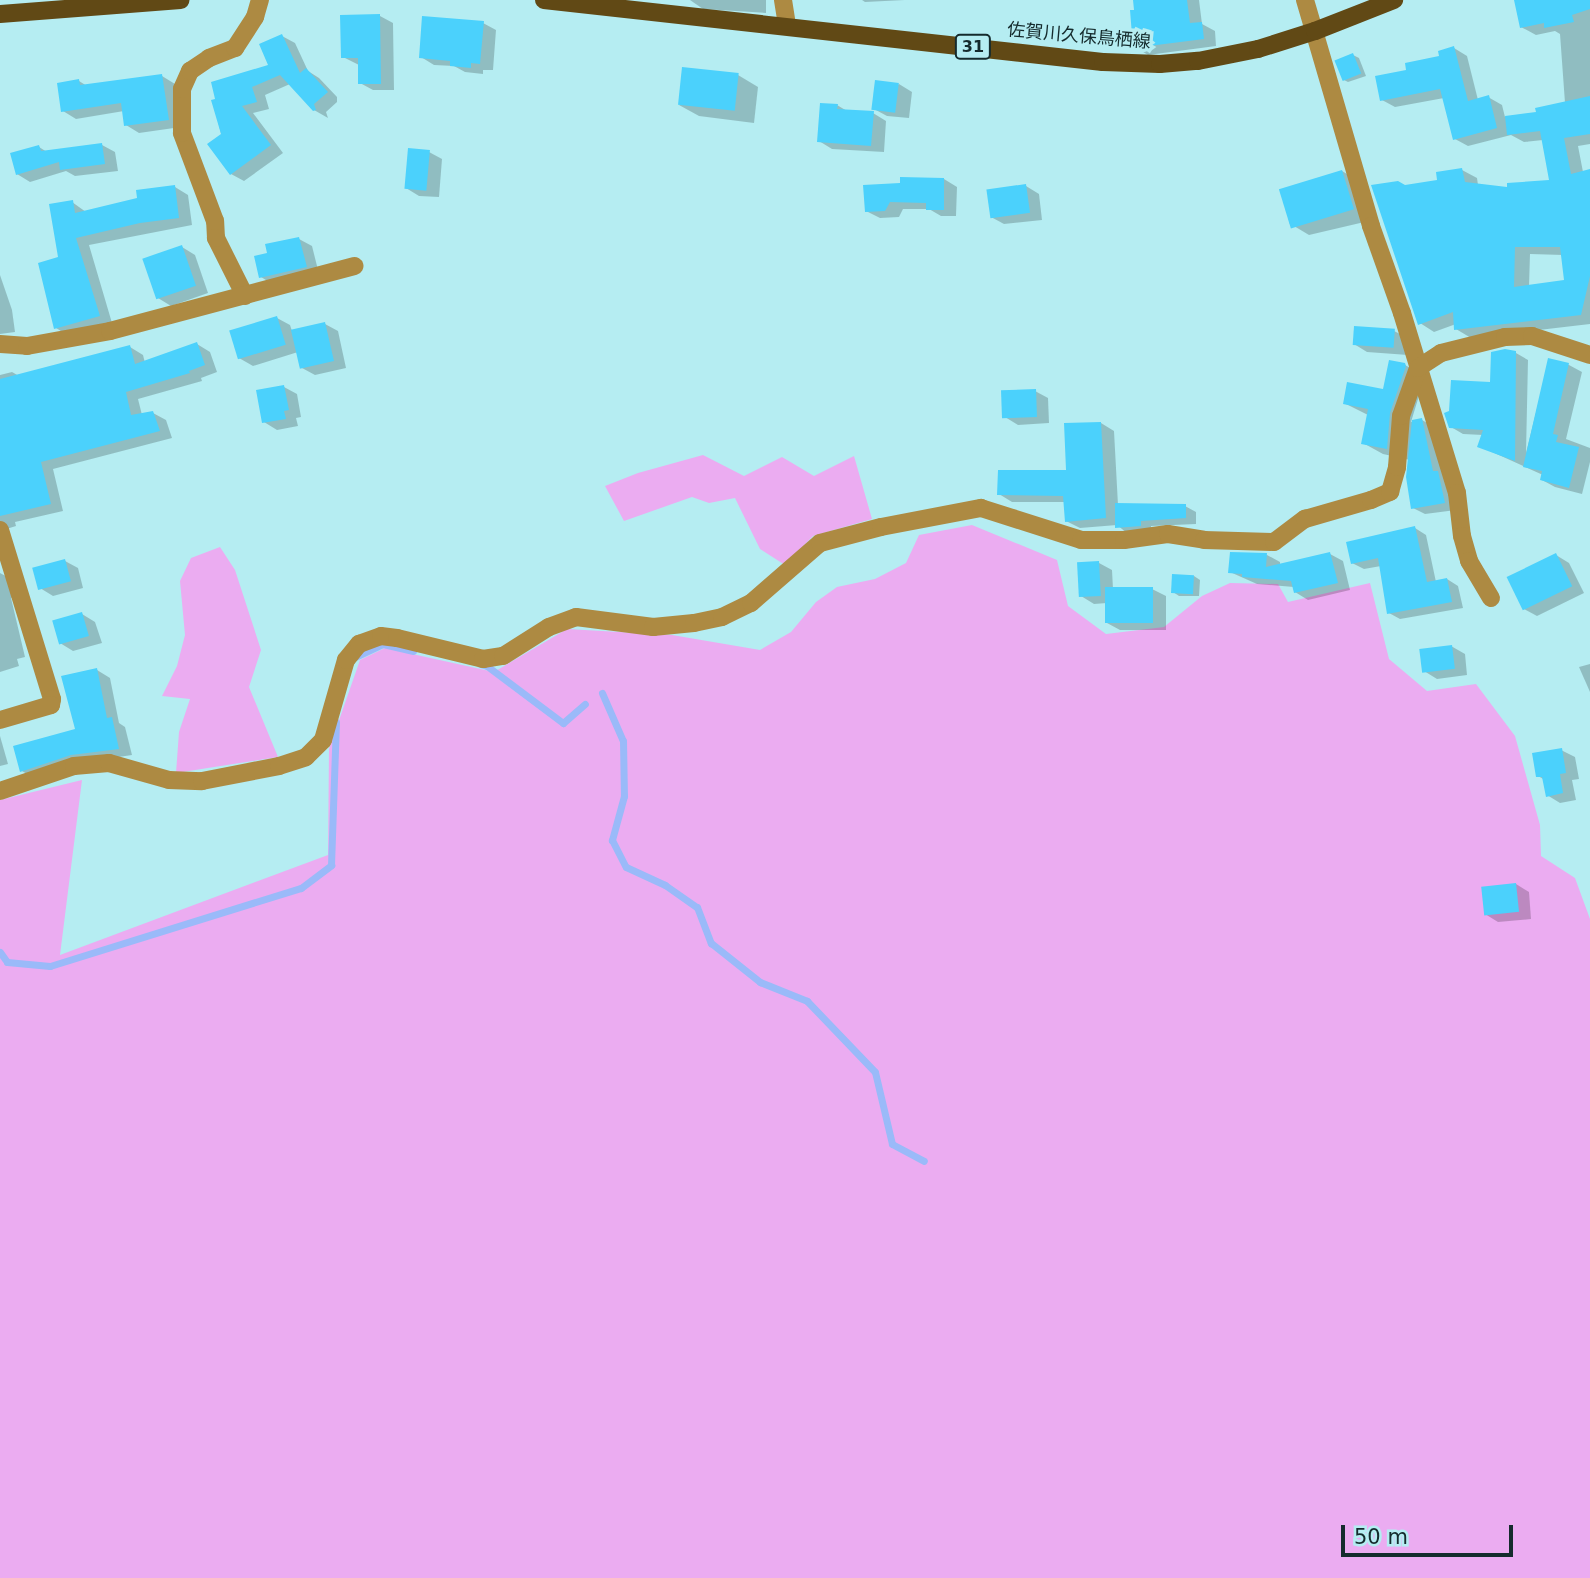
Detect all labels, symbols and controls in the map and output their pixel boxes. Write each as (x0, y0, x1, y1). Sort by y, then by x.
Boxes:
street label: 佐賀川久保鳥栖線 (1006, 19, 1152, 53)
road number: 31 (954, 34, 992, 60)
scale bar (1345, 1512, 1516, 1556)
text: 50 m (1354, 1525, 1408, 1549)

